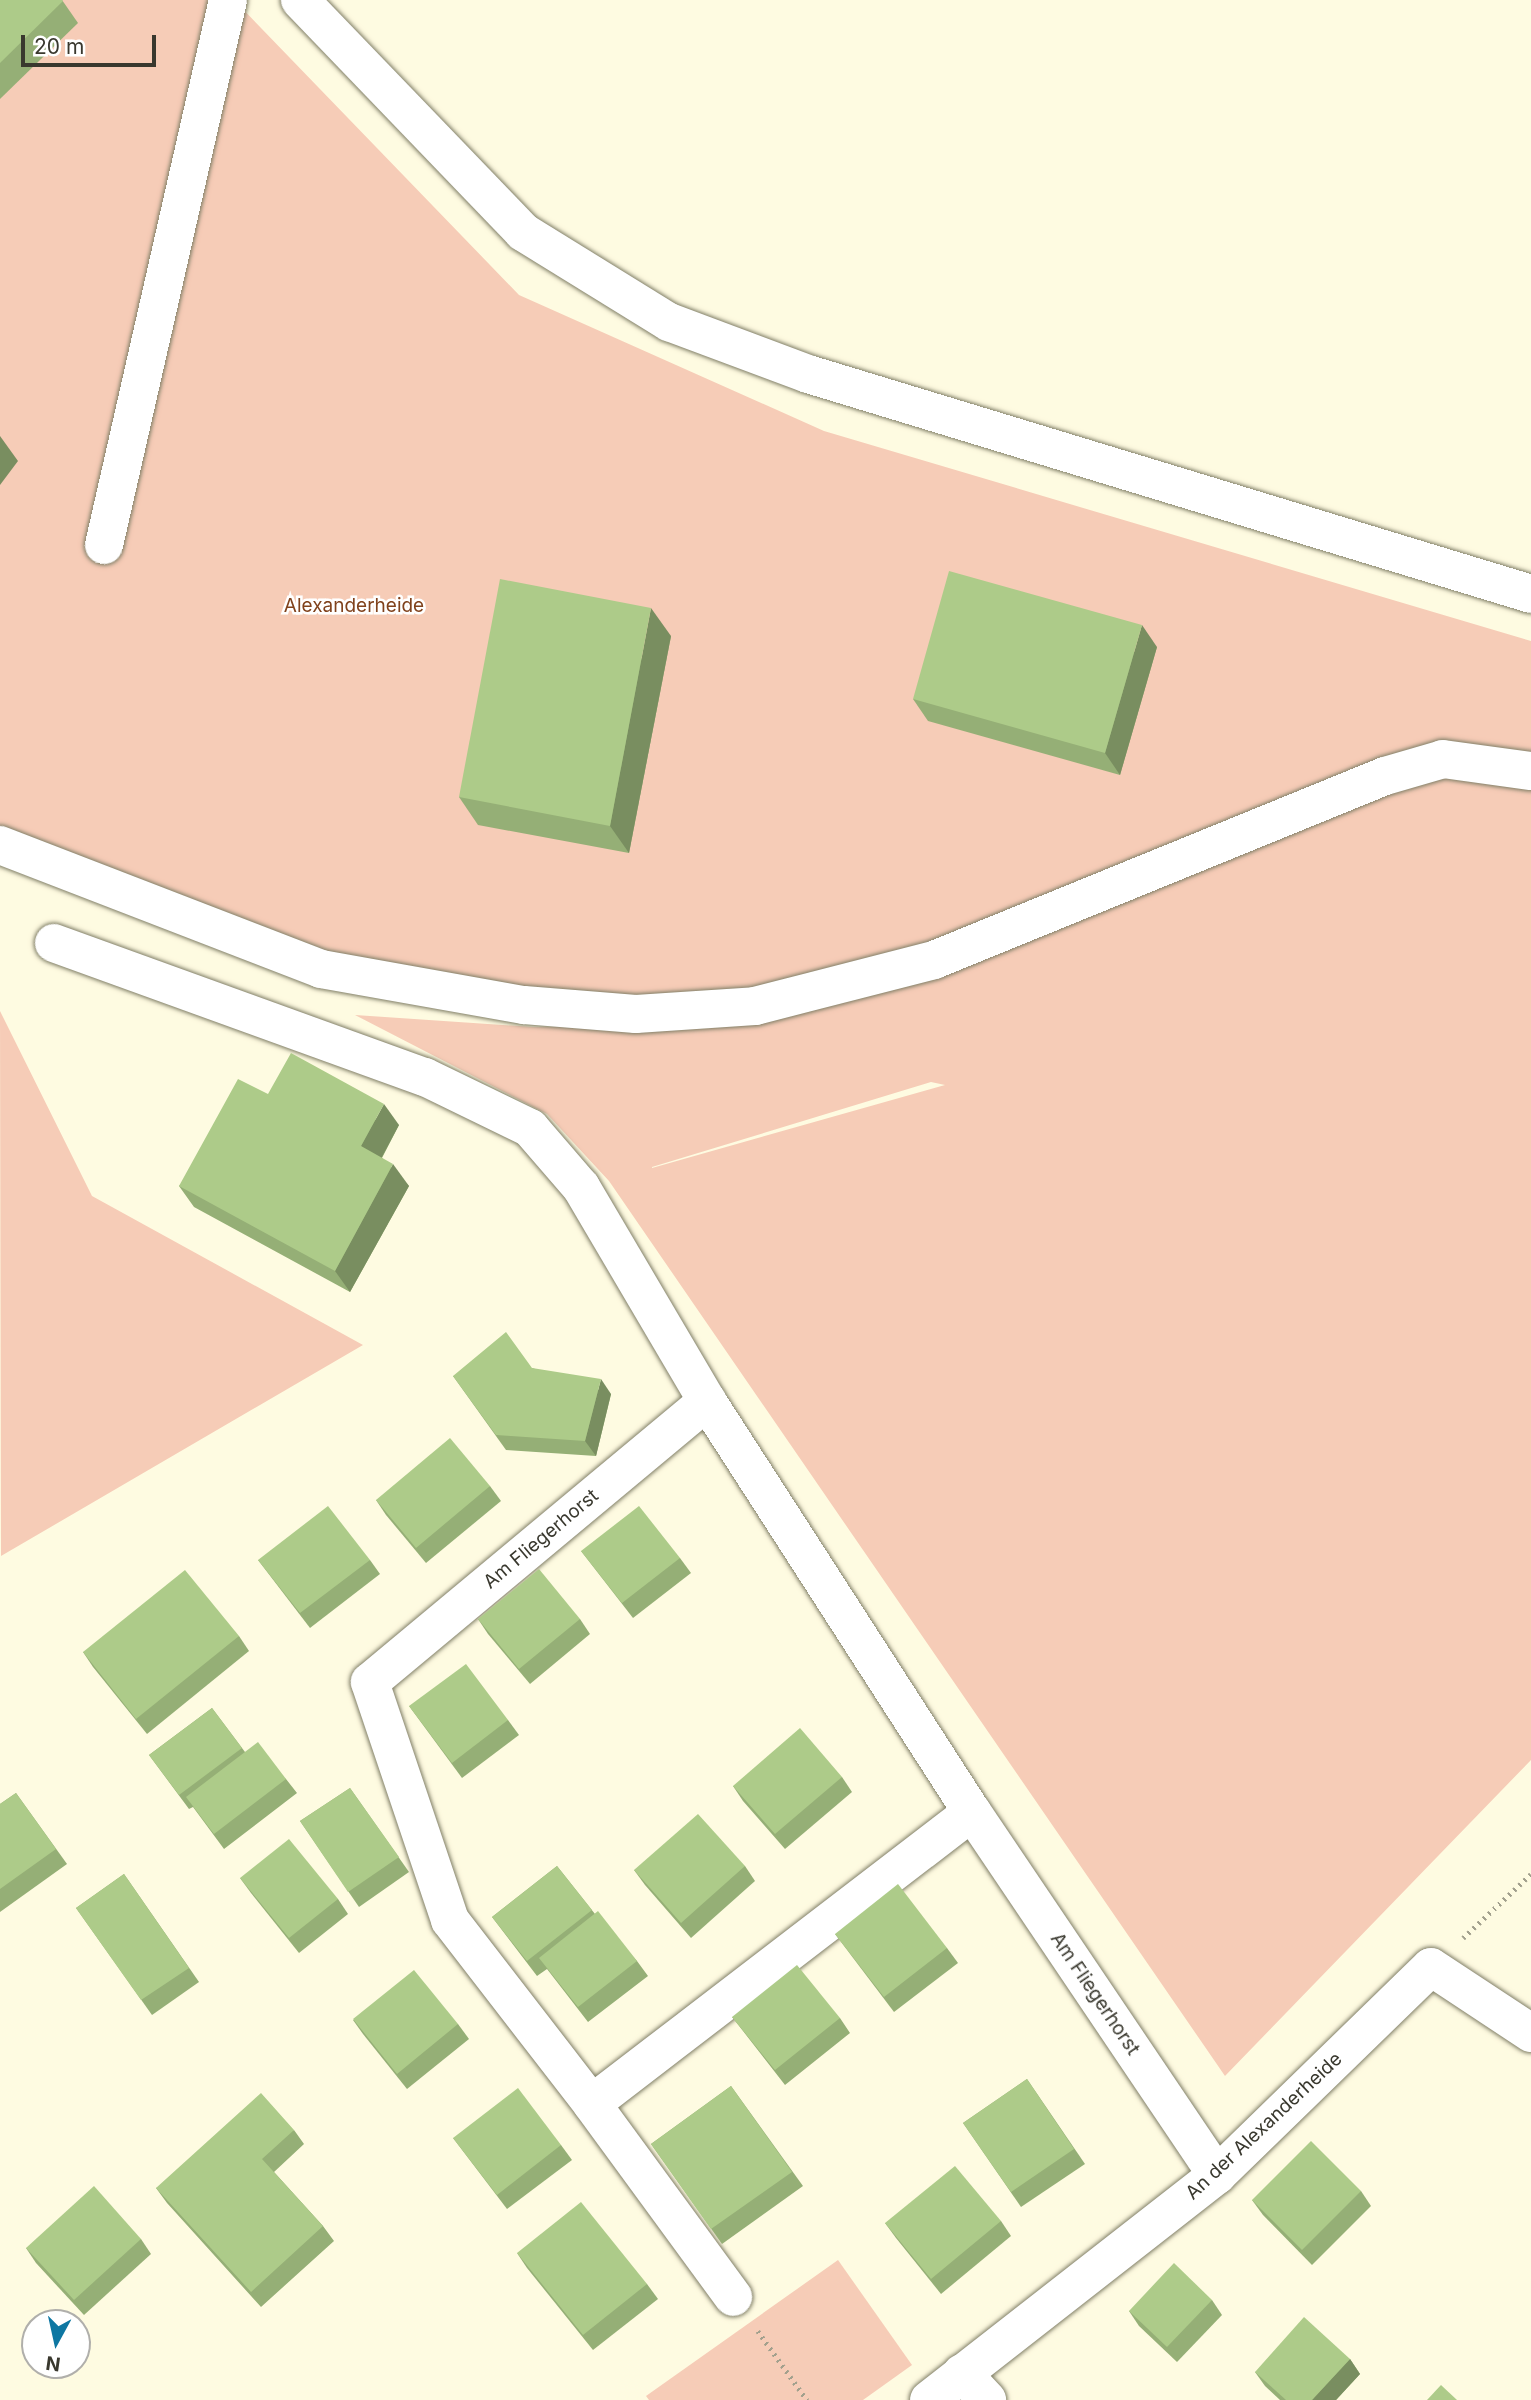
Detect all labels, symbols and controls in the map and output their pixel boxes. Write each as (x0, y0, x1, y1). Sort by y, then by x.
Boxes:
scale bar (24, 21, 159, 65)
text: 20 m (34, 34, 84, 59)
park label: Alexanderheide (284, 595, 424, 617)
street label: Am Fliegerhorst (479, 1484, 603, 1594)
street label: Am Fliegerhorst (1046, 1928, 1144, 2060)
street label: An der Alexanderheide (1181, 2048, 1347, 2204)
north arrow (21, 2309, 91, 2379)
text: N (45, 2351, 62, 2376)

